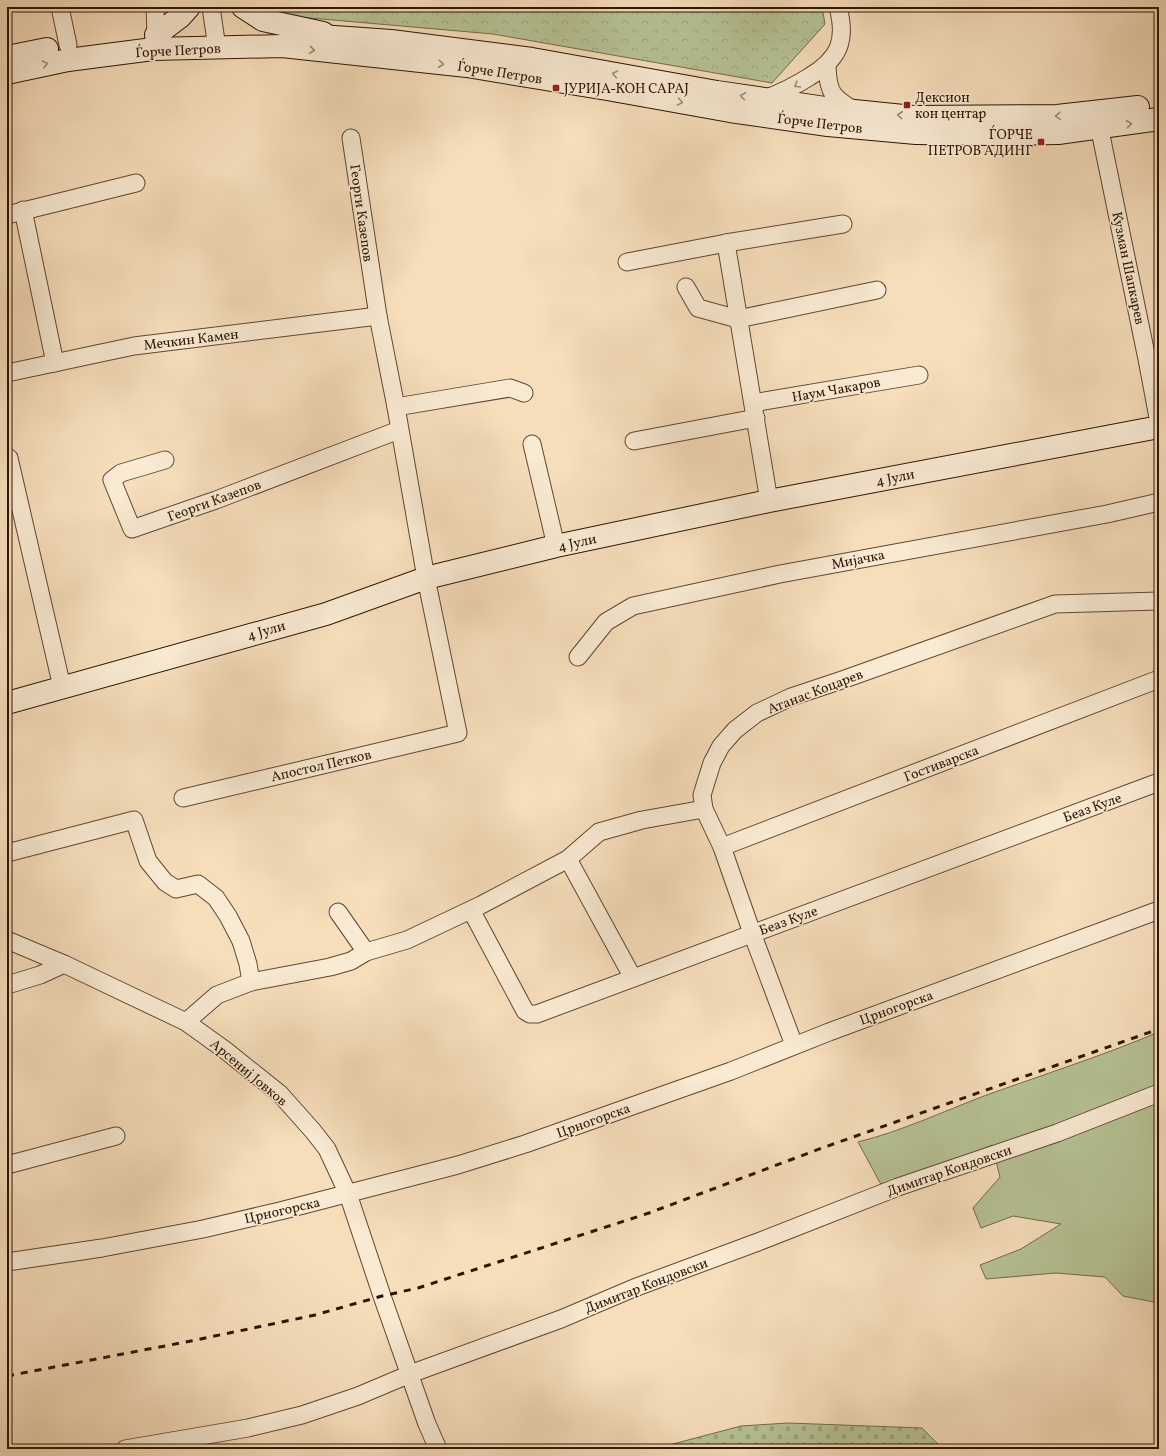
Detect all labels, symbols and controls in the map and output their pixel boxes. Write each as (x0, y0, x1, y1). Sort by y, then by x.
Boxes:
street label: Ѓорче Петров (135, 39, 221, 63)
one-way arrow (309, 45, 315, 54)
street label: Ѓорче Петров (456, 56, 544, 90)
one-way arrow (438, 59, 444, 68)
one-way arrow (42, 61, 48, 69)
one-way arrow (612, 70, 618, 79)
place label: ЈУРИЈА-КОН САРАЈ (564, 80, 689, 99)
one-way arrow (793, 80, 801, 87)
marker: ЈУРИЈА-КОН САРАЈ (551, 83, 561, 93)
place label: Дексион кон центар (915, 89, 986, 124)
one-way arrow (740, 92, 746, 101)
one-way arrow (677, 97, 683, 106)
marker: Дексион кон центар (902, 100, 912, 110)
street label: Ѓорче Петров (776, 109, 864, 139)
one-way arrow (897, 111, 903, 120)
one-way arrow (1055, 112, 1061, 120)
one-way arrow (1126, 120, 1133, 129)
place label: ЃОРЧЕ ПЕТРОВ АДИНГ (928, 125, 1033, 161)
marker: ЃОРЧЕ ПЕТРОВ АДИНГ (1036, 137, 1046, 147)
street label: Георги Казепов (344, 163, 377, 263)
street label: Кузман Шапкарев (1106, 210, 1149, 327)
street label: Мечкин Камен (143, 325, 240, 356)
street label: Наум Чакаров (790, 373, 882, 408)
street label: 4 Јули (874, 465, 917, 492)
street label: Георги Казепов (165, 476, 264, 527)
street label: 4 Јули (556, 530, 599, 557)
street label: Мијачка (830, 546, 887, 575)
street label: 4 Јули (245, 617, 288, 646)
street label: Атанас Коцарев (765, 665, 866, 719)
street label: Гостиварска (901, 741, 982, 787)
street label: Апостол Петков (269, 746, 373, 787)
street label: Беаз Куле (1061, 789, 1125, 828)
street label: Беаз Куле (757, 902, 821, 941)
street label: Црногорска (857, 986, 936, 1031)
street label: Арсениј Јовков (205, 1035, 291, 1111)
street label: Црногорска (554, 1099, 633, 1144)
street label: Димитар Кондовски (885, 1141, 1015, 1202)
street label: Црногорска (243, 1194, 322, 1229)
street label: Димитар Кондовски (582, 1254, 711, 1319)

